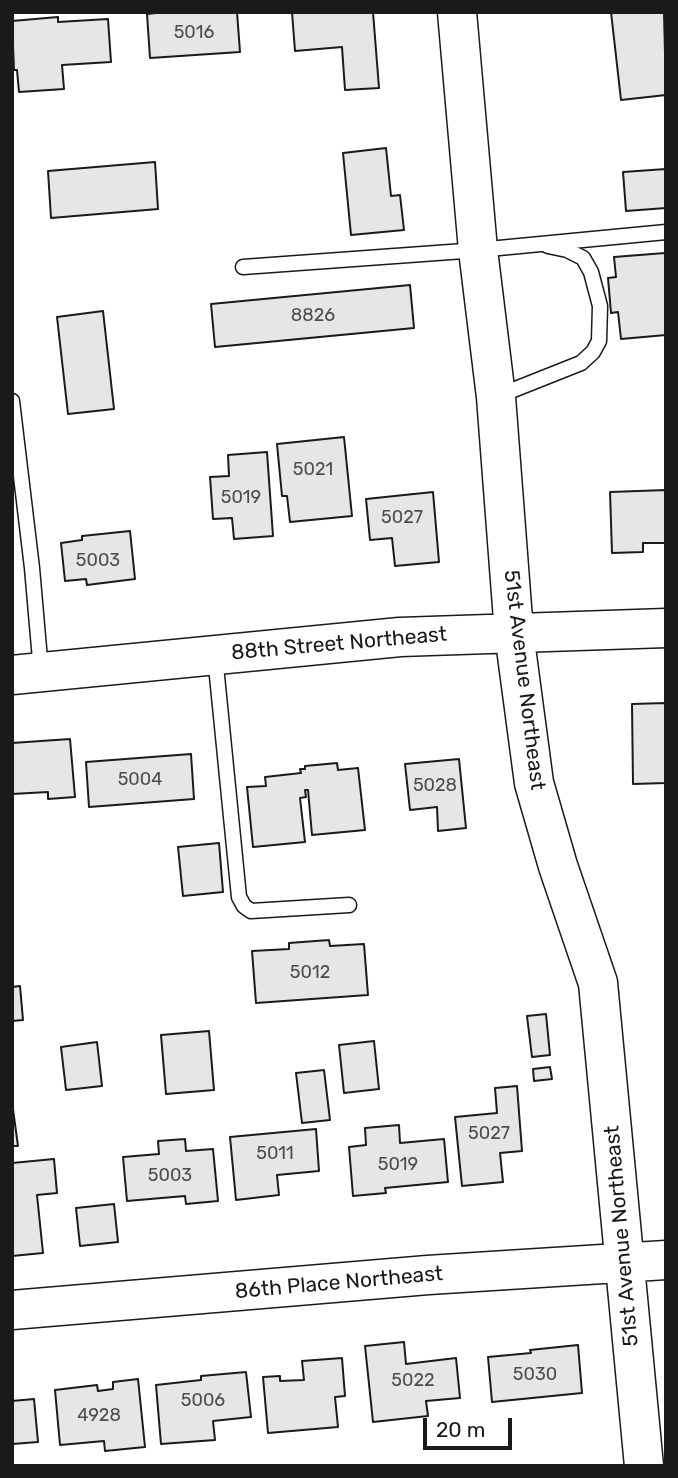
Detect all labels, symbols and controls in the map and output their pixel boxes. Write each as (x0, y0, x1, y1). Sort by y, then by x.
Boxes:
house number: 5016 (174, 22, 214, 44)
house number: 8826 (291, 305, 335, 327)
house number: 5021 (293, 459, 333, 481)
house number: 5019 (221, 487, 261, 509)
house number: 5027 (381, 507, 423, 529)
house number: 5003 (76, 550, 120, 572)
street label: 51st Avenue Northeast (498, 568, 550, 792)
street label: 88th Street Northeast (230, 622, 448, 666)
house number: 5004 (118, 769, 162, 791)
house number: 5028 (413, 775, 457, 797)
house number: 5012 (290, 962, 330, 984)
house number: 5027 (468, 1123, 510, 1145)
street label: 51st Avenue Northeast (600, 1124, 644, 1348)
house number: 5011 (256, 1143, 294, 1165)
house number: 5019 (378, 1154, 418, 1176)
house number: 5003 (148, 1165, 192, 1187)
street label: 86th Place Northeast (234, 1261, 444, 1305)
house number: 5030 (513, 1364, 557, 1386)
house number: 5022 (391, 1370, 435, 1392)
house number: 5006 (181, 1390, 225, 1412)
scale bar (426, 1404, 515, 1448)
house number: 4928 (77, 1405, 121, 1427)
text: 20 m (436, 1417, 485, 1442)

